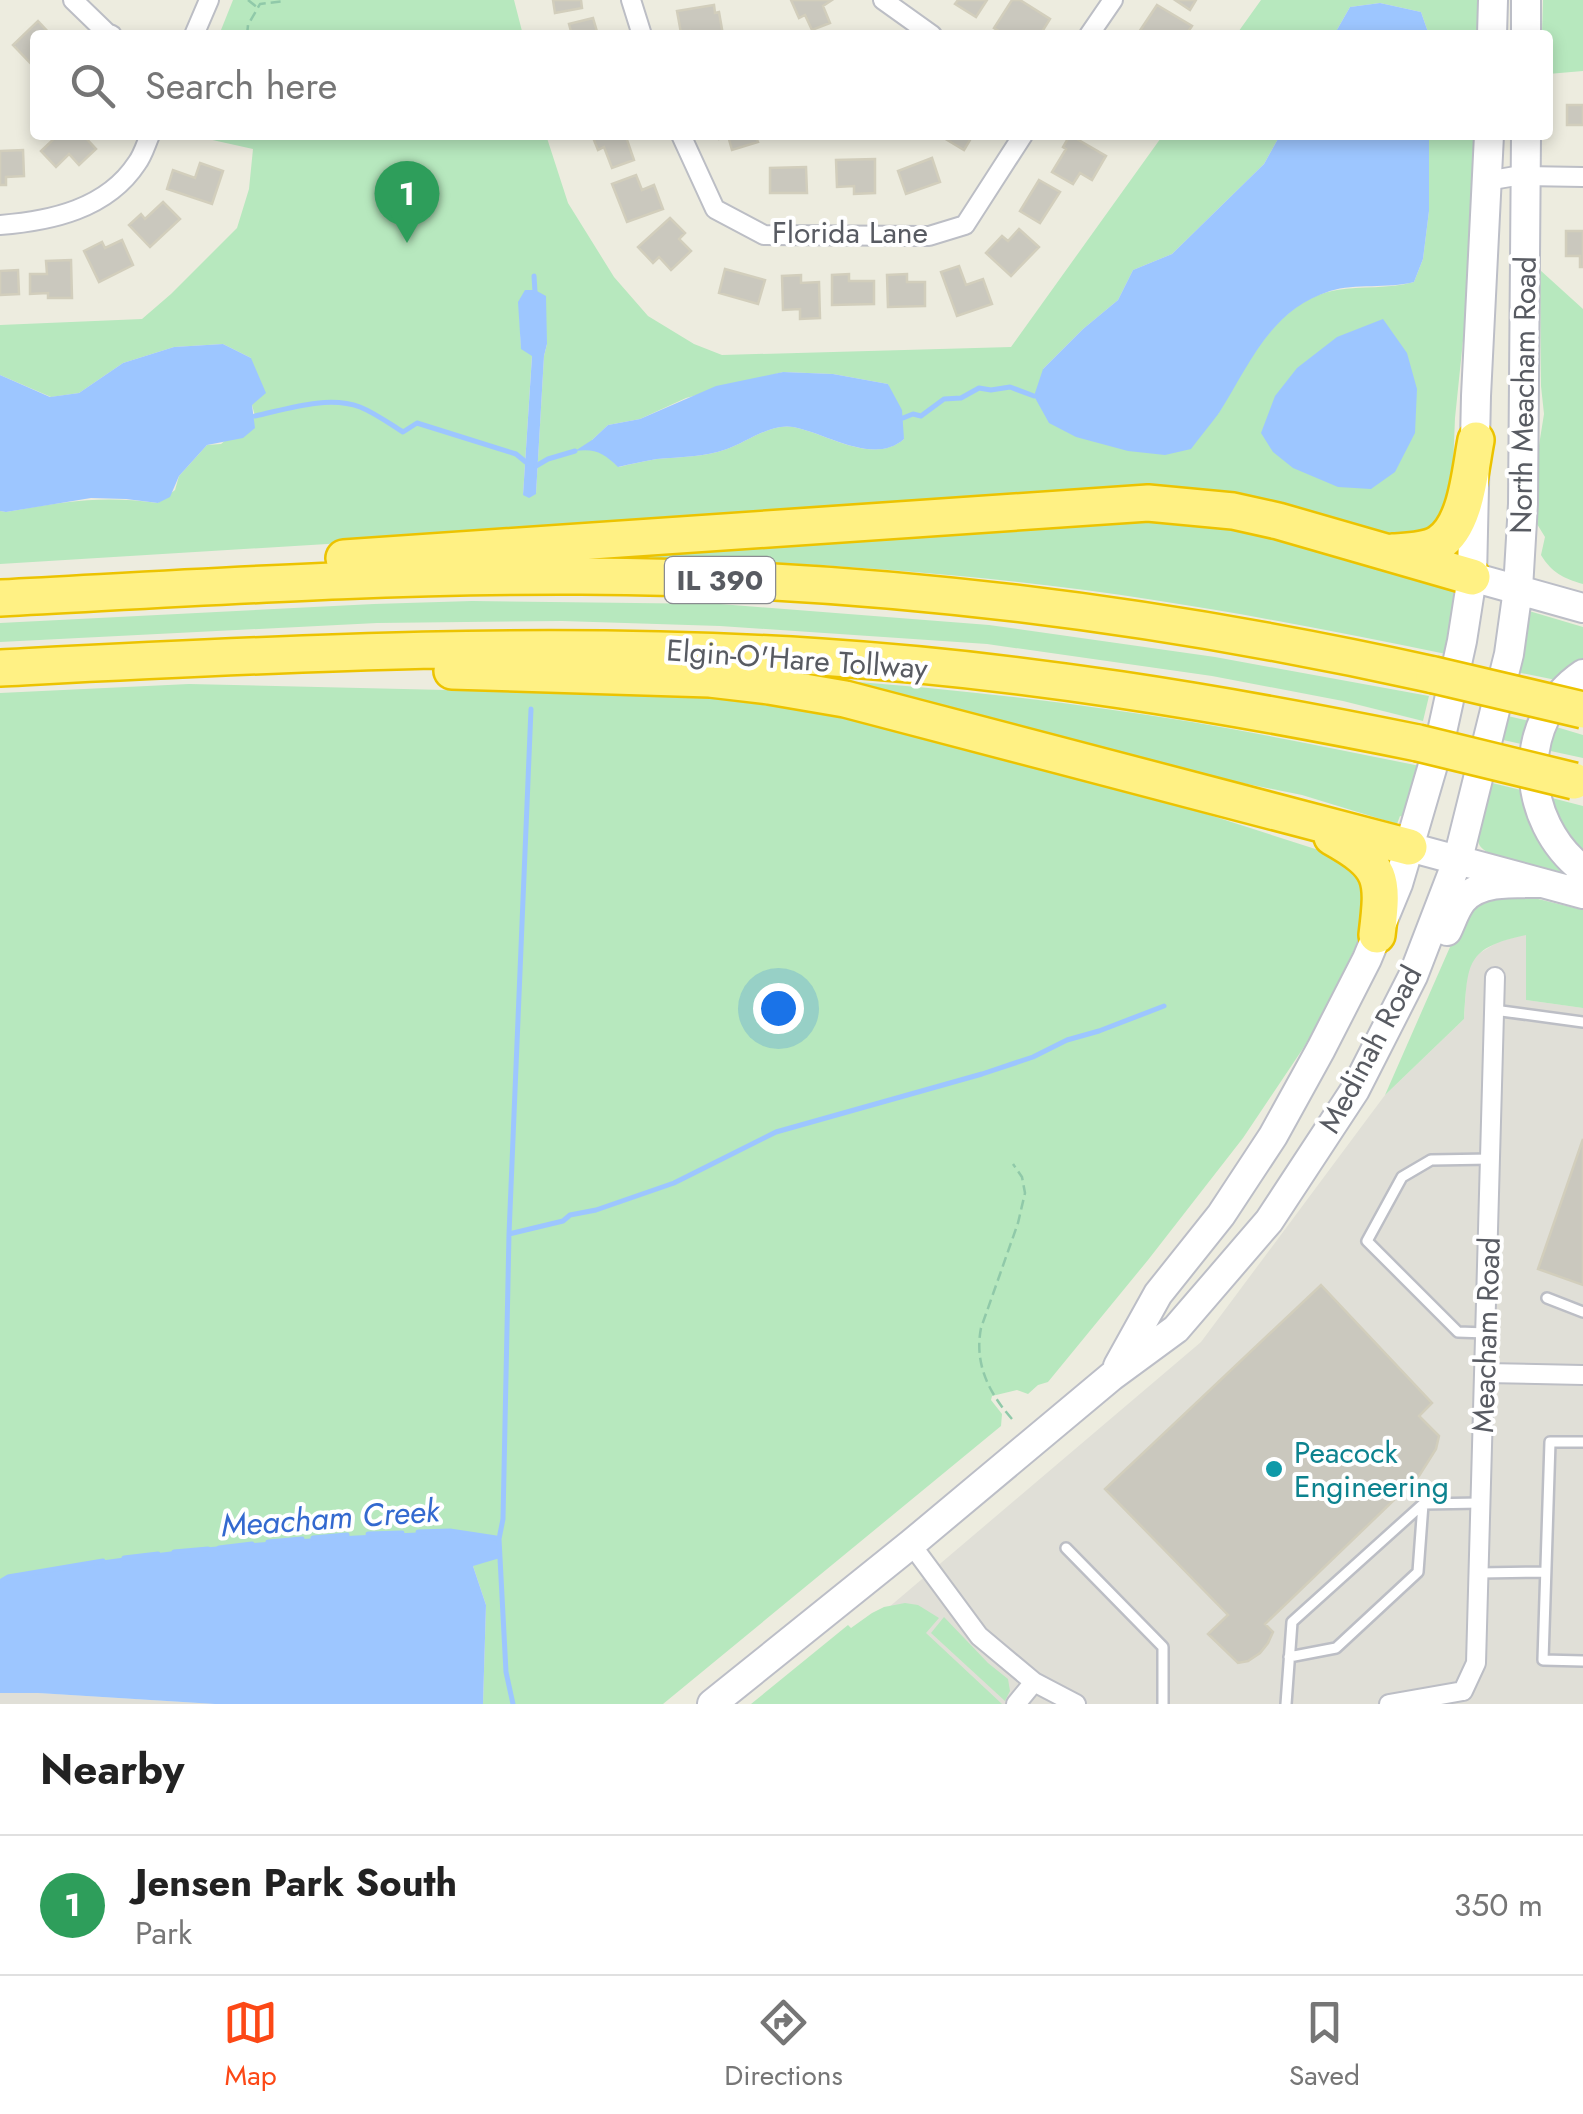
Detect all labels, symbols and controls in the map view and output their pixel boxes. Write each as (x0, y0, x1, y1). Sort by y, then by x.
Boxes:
search box (30, 30, 1553, 140)
icon: search (65, 58, 120, 113)
text: Search here (145, 58, 337, 113)
pin: 1 (374, 160, 440, 243)
street label: Florida Lane (772, 211, 928, 254)
street label: North Meacham Road (1499, 256, 1547, 534)
road number: IL 390 (665, 557, 775, 603)
street label: Elgin-O'Hare Tollway (665, 628, 930, 690)
street label: Medinah Road (1308, 958, 1432, 1140)
your location (753, 983, 804, 1034)
street label: Meacham Road (1461, 1236, 1511, 1434)
place label: Peacock Engineering (1294, 1431, 1449, 1508)
marker: Peacock Engineering (1263, 1458, 1285, 1480)
water label: Meacham Creek (219, 1487, 442, 1549)
text: Nearby (40, 1739, 184, 1800)
text: Jensen Park South (135, 1855, 457, 1910)
text: 1 (64, 1882, 81, 1928)
text: 350 m (1454, 1882, 1543, 1928)
text: Park (135, 1910, 192, 1956)
tab: Map (223, 1995, 278, 2096)
tab: Directions (724, 1995, 843, 2096)
tab: Saved (1289, 1995, 1360, 2096)

